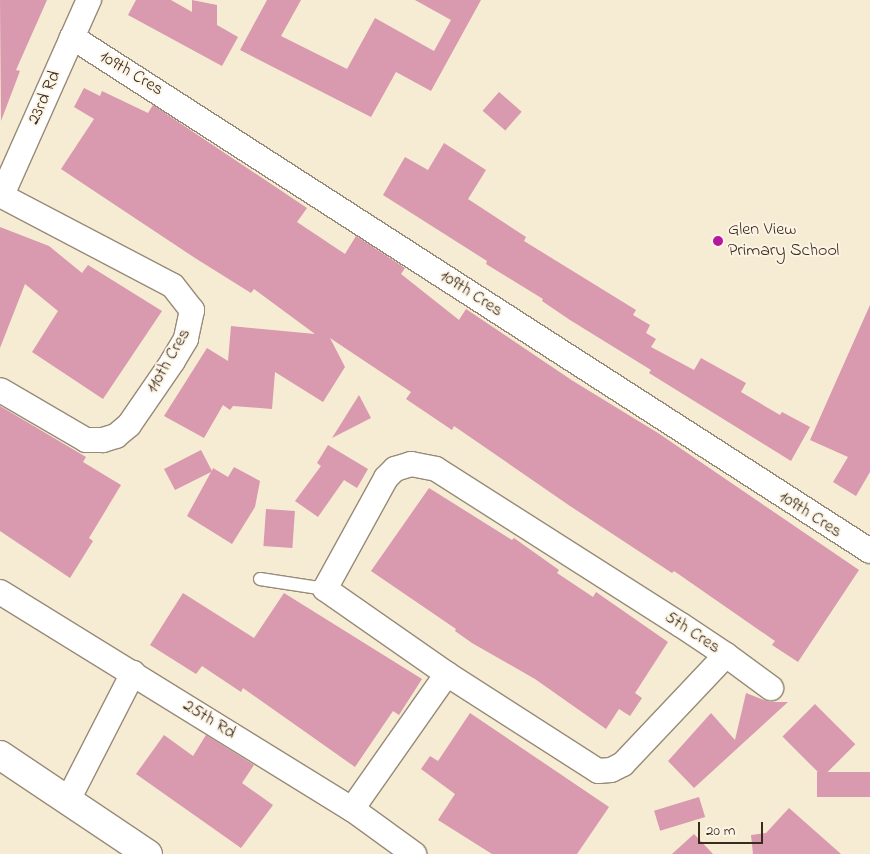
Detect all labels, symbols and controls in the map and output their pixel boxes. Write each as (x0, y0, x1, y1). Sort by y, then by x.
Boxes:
street label: 109th Cres (95, 47, 167, 101)
street label: 23rd Rd (24, 68, 66, 128)
place label: Glen View Primary School (728, 220, 839, 262)
marker: Glen View Primary School (712, 235, 724, 247)
street label: 109th Cres (435, 266, 507, 322)
street label: 110th Cres (142, 325, 196, 397)
street label: 109th Cres (774, 487, 846, 543)
street label: 5th Cres (660, 607, 724, 659)
street label: 25th Rd (179, 695, 239, 745)
scale bar (700, 812, 765, 844)
text: 20 m (706, 820, 735, 842)

